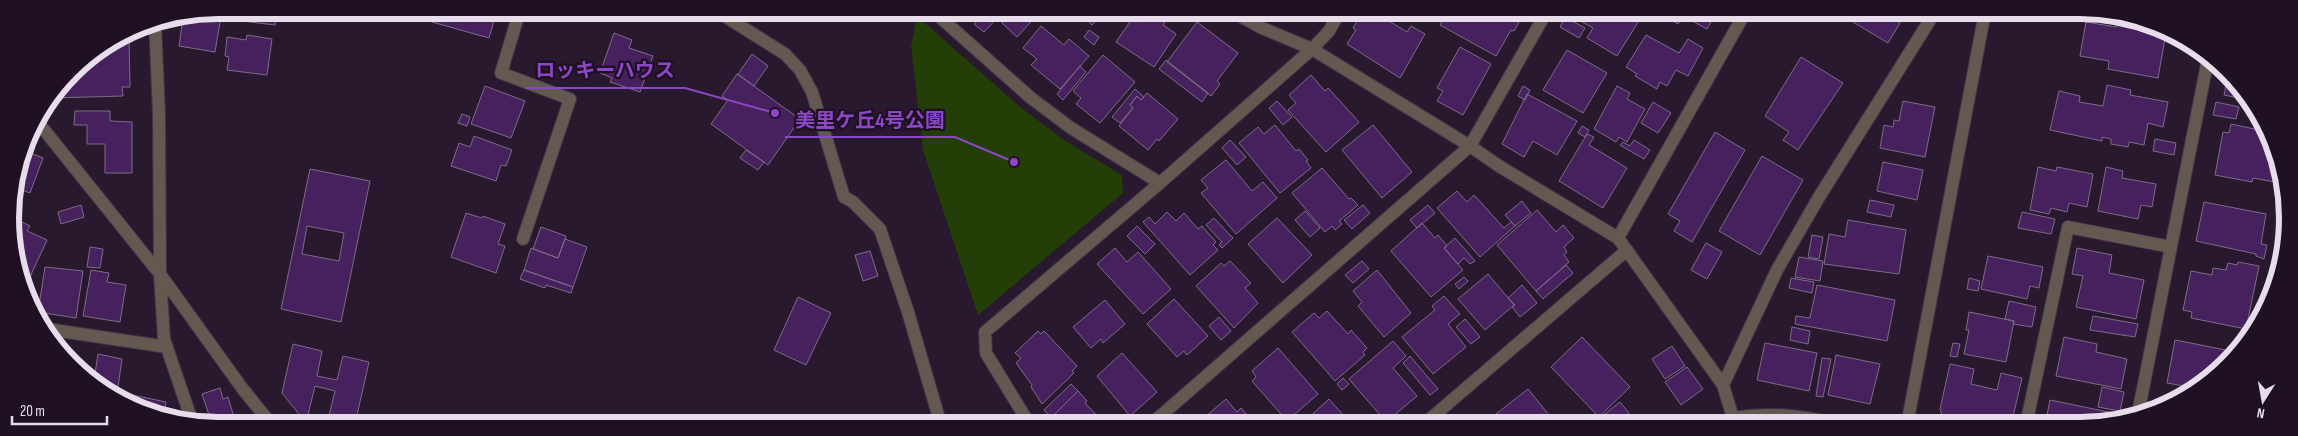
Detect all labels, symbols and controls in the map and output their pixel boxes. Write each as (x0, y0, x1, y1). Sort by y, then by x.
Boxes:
callout: ロッキーハウス (525, 53, 685, 88)
text: ロッキーハウス (535, 59, 675, 83)
callout: 美里ケ丘4号公園 (785, 102, 955, 137)
text: 美里ケ丘4号公園 (795, 109, 945, 133)
north arrow (2238, 376, 2288, 426)
scale bar (12, 394, 108, 426)
text: 20 m (20, 402, 45, 421)
text: N (2255, 404, 2266, 422)

